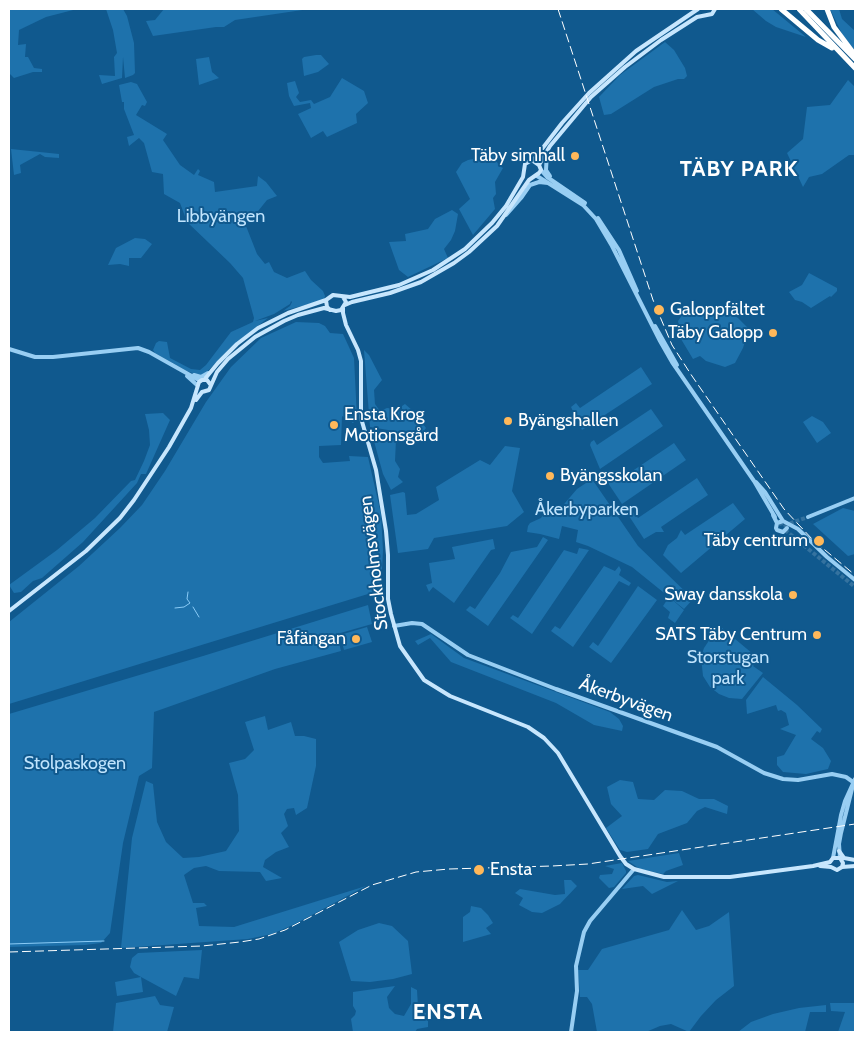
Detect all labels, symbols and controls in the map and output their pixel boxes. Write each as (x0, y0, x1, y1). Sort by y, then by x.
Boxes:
place label: Täby simhall (471, 145, 565, 167)
marker: Täby simhall (569, 150, 581, 162)
district label: TÄBY PARK (679, 157, 799, 183)
park label: Libbyängen (177, 206, 265, 228)
place label: Galoppfältet (670, 299, 765, 321)
marker: Galoppfältet (652, 303, 666, 317)
place label: Täby Galopp (668, 322, 763, 344)
marker: Täby Galopp (767, 327, 779, 339)
place label: Ensta Krog Motionsgård (344, 404, 439, 446)
place label: Byängshallen (518, 410, 619, 432)
marker: Byängshallen (502, 415, 514, 427)
marker: Ensta Krog Motionsgård (328, 419, 340, 431)
place label: Byängsskolan (560, 465, 662, 487)
marker: Byängsskolan (544, 470, 556, 482)
street label: Stockholmsvägen (355, 495, 393, 631)
park label: Åkerbyparken (535, 499, 639, 521)
place label: Täby centrum (704, 530, 808, 552)
marker: Täby centrum (812, 534, 826, 548)
place label: Sway dansskola (664, 584, 783, 606)
marker: Sway dansskola (787, 589, 799, 601)
place label: SATS Täby Centrum (655, 624, 807, 646)
place label: Fåfängan (277, 628, 346, 650)
marker: SATS Täby Centrum (811, 629, 823, 641)
marker: Fåfängan (350, 633, 362, 645)
park label: Storstugan park (687, 647, 769, 690)
street label: Åkerbyvägen (576, 673, 676, 727)
park label: Stolpaskogen (24, 753, 126, 775)
place label: Ensta (490, 859, 532, 881)
marker: Ensta (472, 863, 486, 877)
district label: ENSTA (412, 1000, 484, 1026)

